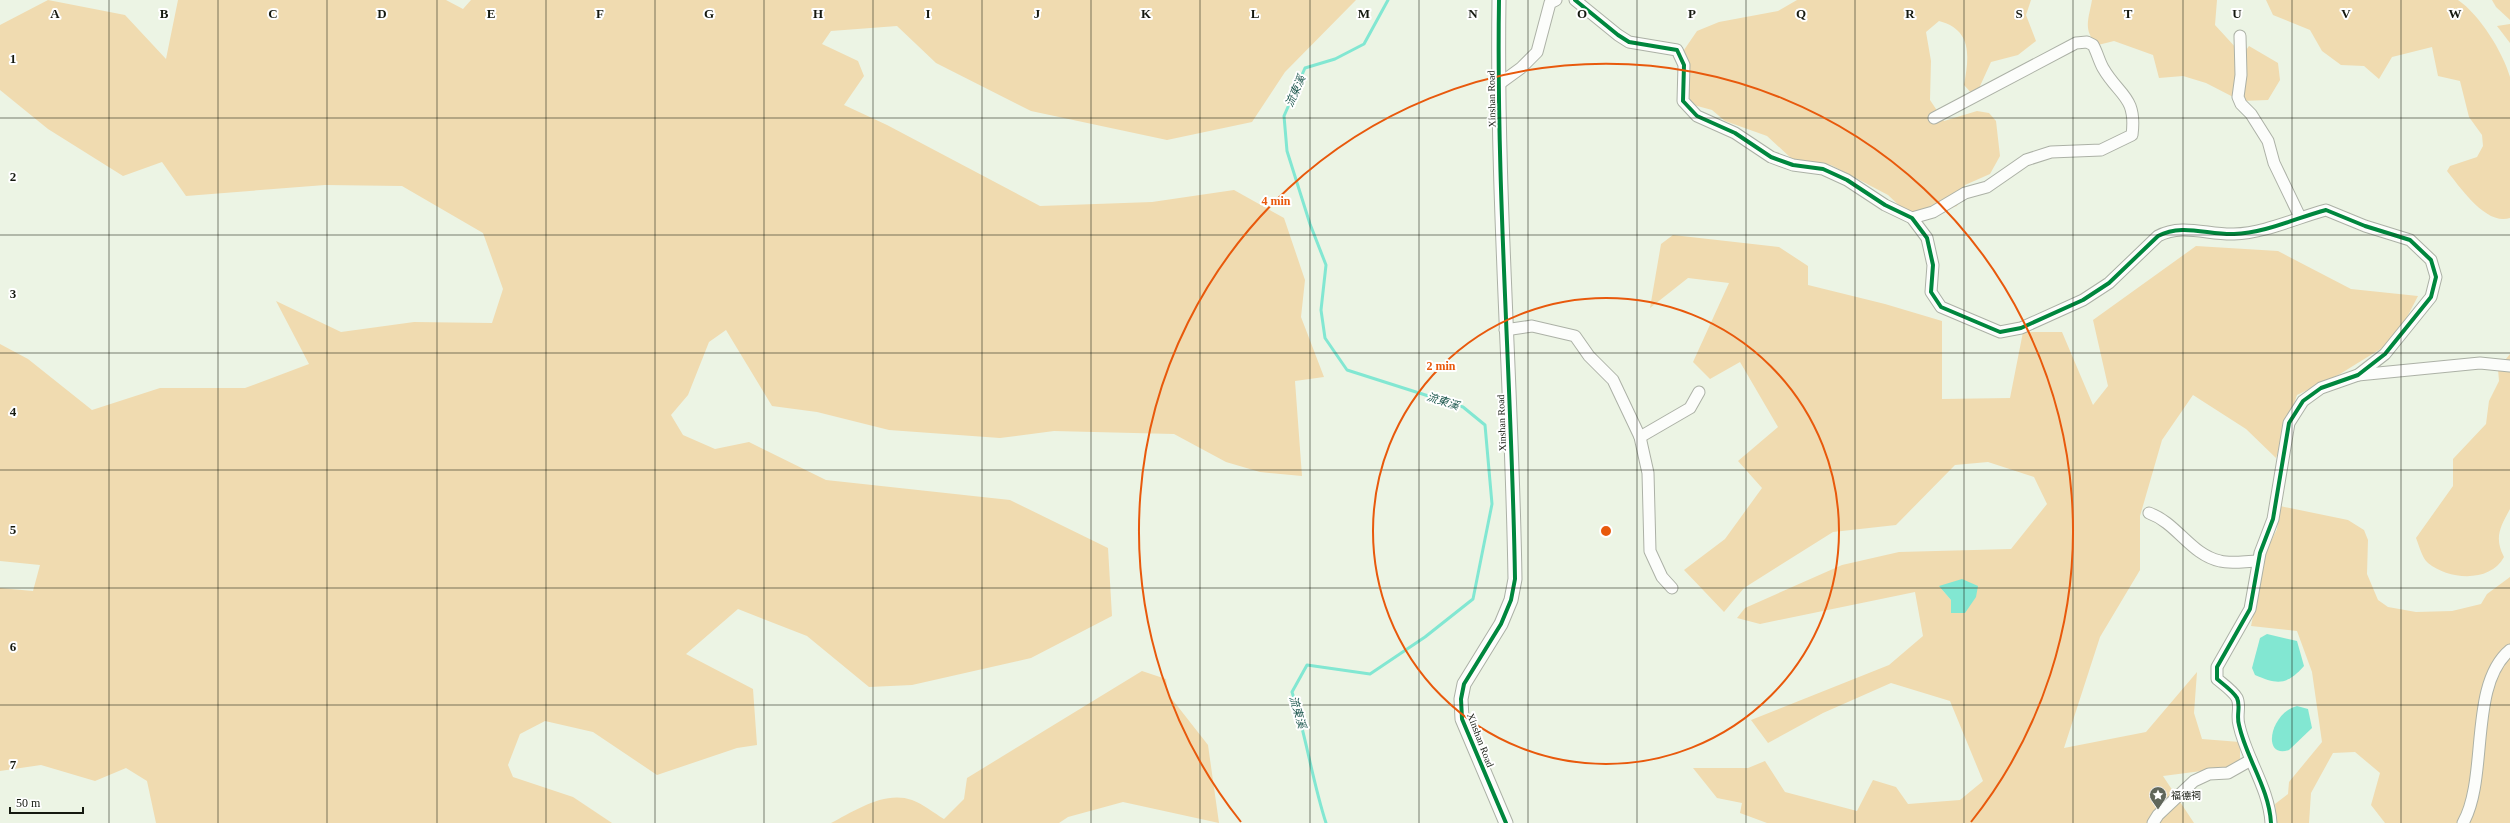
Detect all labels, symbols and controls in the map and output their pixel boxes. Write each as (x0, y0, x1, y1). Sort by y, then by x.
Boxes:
text: A (50, 6, 60, 21)
text: B (160, 6, 169, 21)
text: C (268, 6, 278, 21)
text: D (377, 6, 387, 21)
text: E (487, 6, 495, 21)
text: F (596, 6, 604, 21)
text: G (704, 6, 714, 21)
text: H (813, 6, 823, 21)
text: I (925, 6, 931, 21)
text: J (1034, 6, 1041, 21)
text: K (1141, 6, 1152, 21)
text: L (1251, 6, 1260, 21)
text: M (1358, 6, 1370, 21)
text: N (1468, 6, 1478, 21)
text: O (1577, 6, 1587, 21)
text: P (1688, 6, 1696, 21)
text: Q (1796, 6, 1806, 21)
text: R (1905, 6, 1915, 21)
text: S (2015, 6, 2023, 21)
text: T (2124, 6, 2133, 21)
text: U (2232, 6, 2242, 21)
text: V (2341, 6, 2351, 21)
text: W (2449, 6, 2462, 21)
text: 1 (10, 51, 16, 66)
street label: Xinshan Road (1486, 70, 1497, 128)
water label: 流東溪 (1283, 72, 1308, 109)
text: 2 (10, 169, 16, 184)
text: 4 min (1261, 194, 1291, 208)
text: 3 (10, 286, 17, 301)
text: 2 min (1426, 359, 1456, 373)
water label: 流東溪 (1425, 390, 1462, 412)
street label: Xinshan Road (1495, 394, 1508, 452)
text: 4 (10, 404, 17, 419)
text: 5 (10, 522, 17, 537)
centre of rings (1599, 524, 1613, 538)
text: 6 (10, 639, 17, 654)
water label: 流東溪 (1288, 694, 1309, 731)
street label: Xinshan Road (1465, 712, 1496, 769)
text: 7 (10, 757, 17, 772)
place icon: 福德祠 (2148, 785, 2168, 810)
scale bar (10, 789, 83, 815)
place label: 福德祠 (2171, 790, 2201, 801)
text: 50 m (16, 796, 41, 810)

